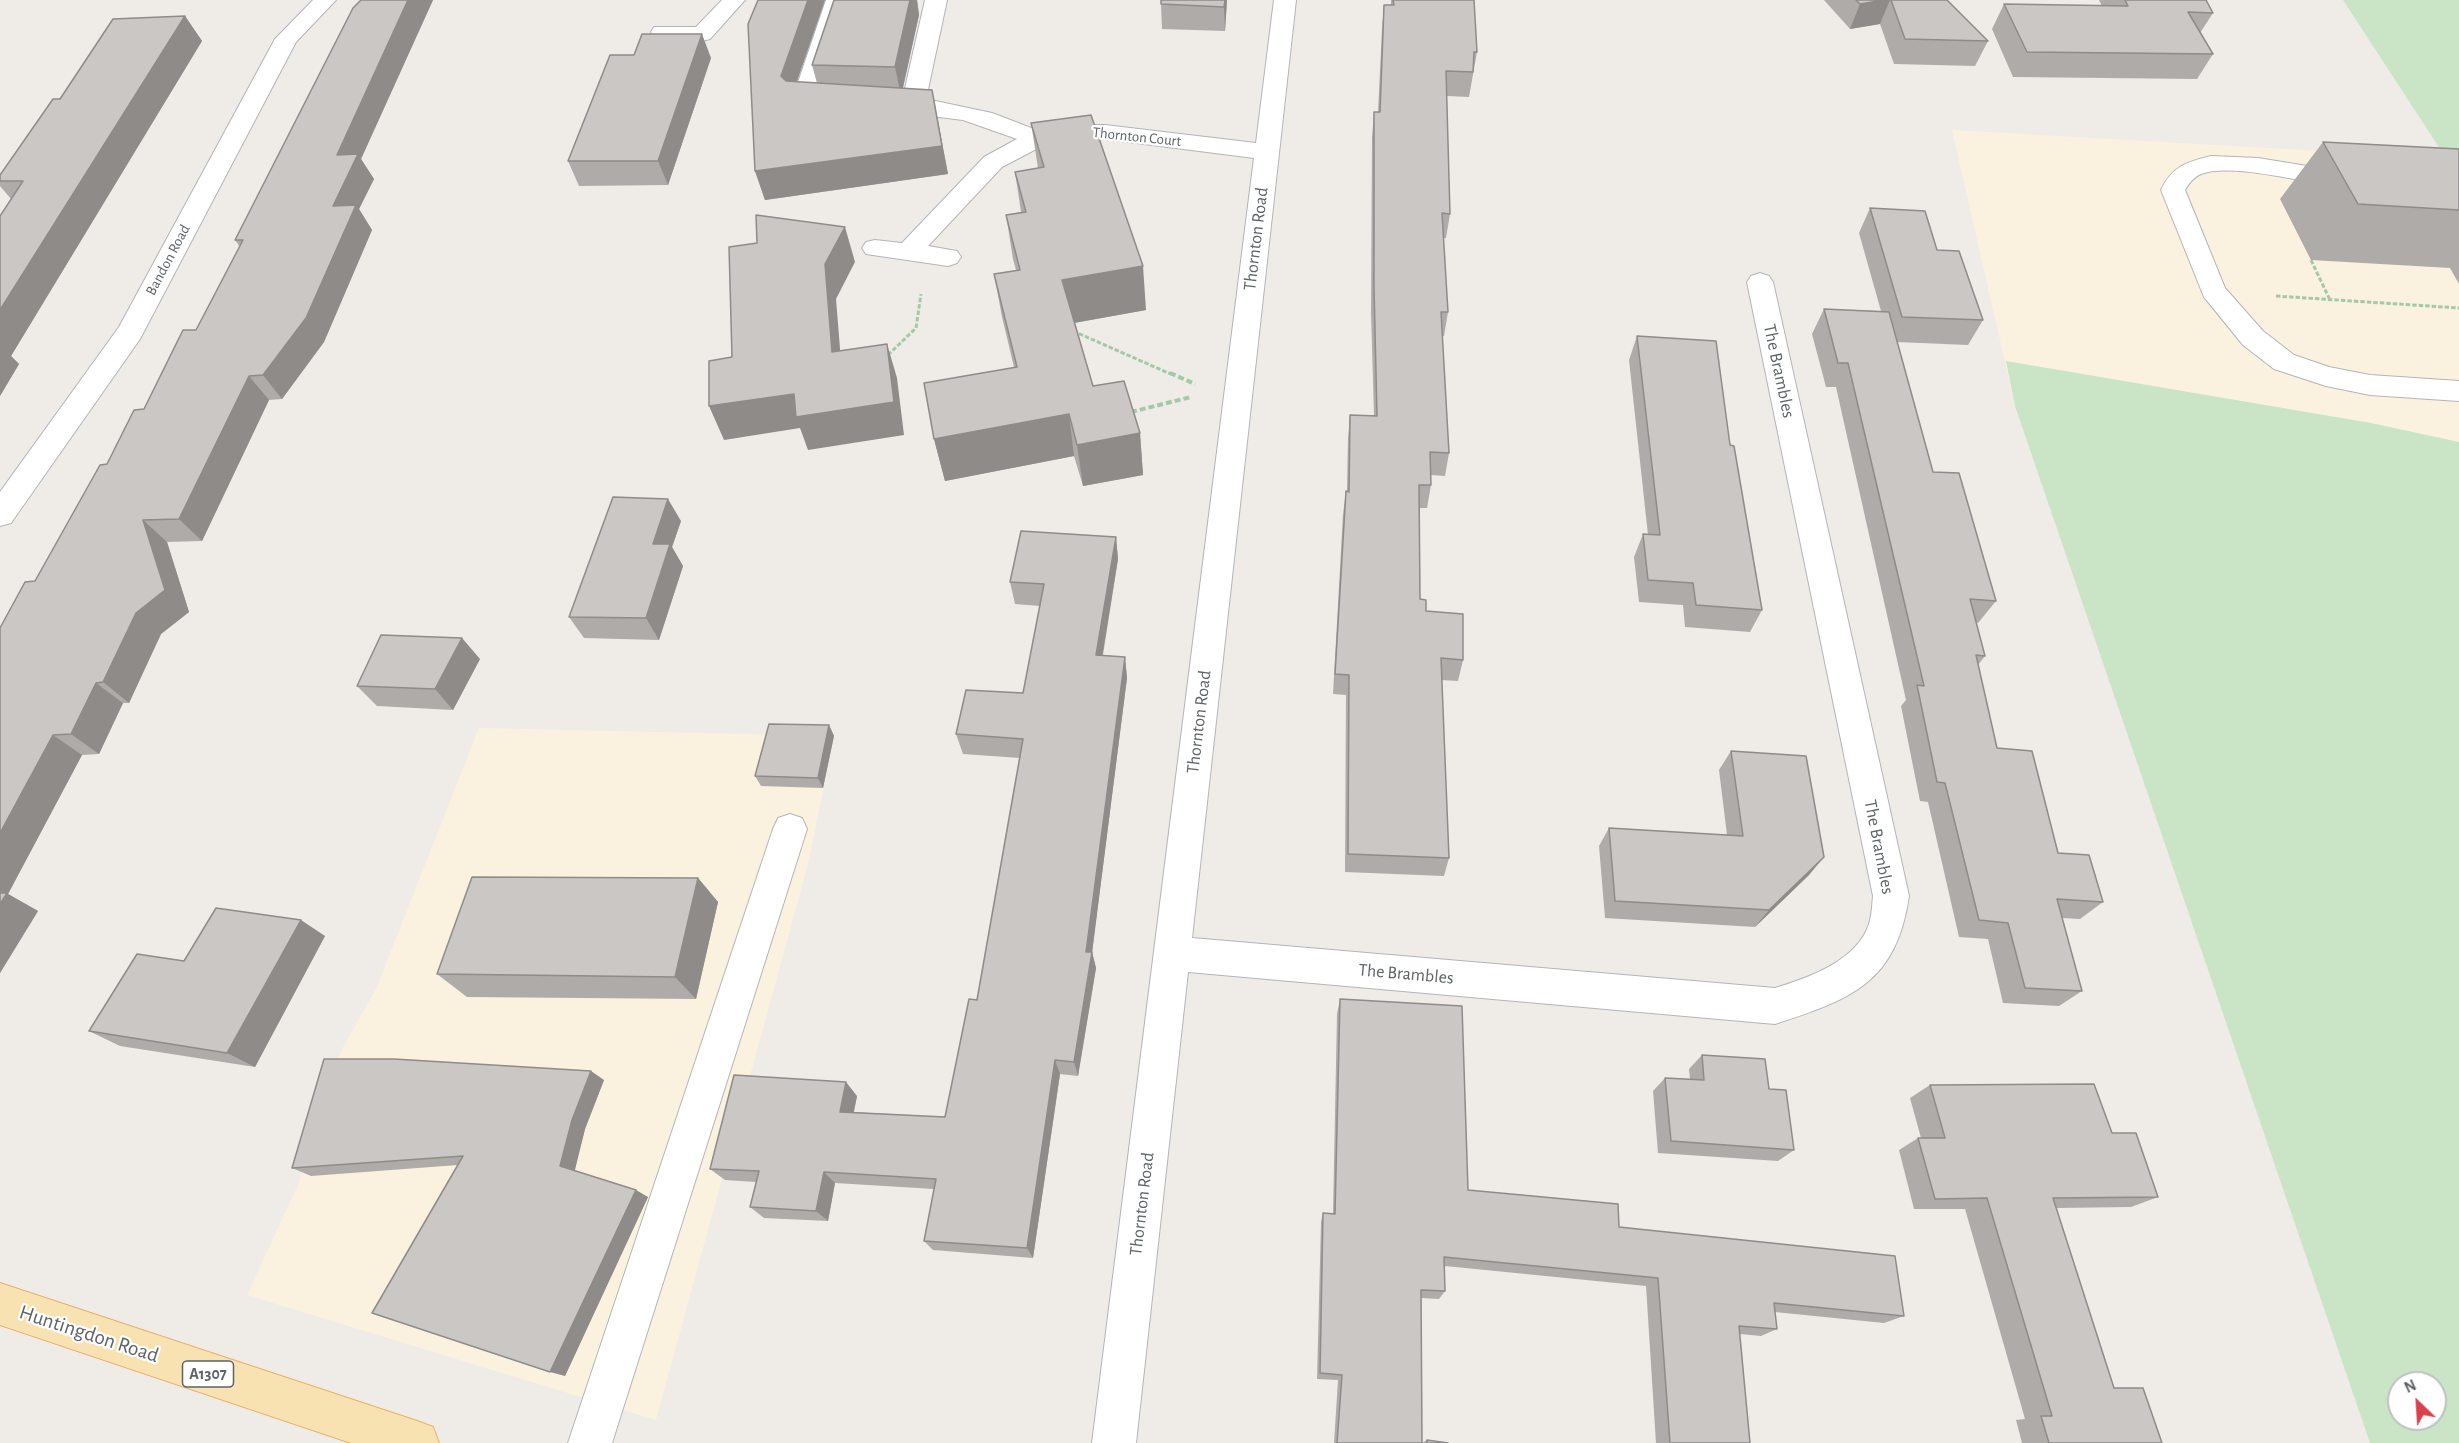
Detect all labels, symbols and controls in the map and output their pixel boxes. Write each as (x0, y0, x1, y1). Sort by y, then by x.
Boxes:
street label: Thornton Court (1092, 123, 1182, 151)
street label: Thornton Road (1239, 186, 1273, 292)
street label: Bandon Road (142, 222, 194, 298)
street label: The Brambles (1758, 322, 1800, 420)
street label: Thornton Road (1182, 669, 1216, 775)
street label: The Brambles (1859, 798, 1899, 896)
street label: The Brambles (1357, 959, 1455, 989)
street label: Thornton Road (1125, 1151, 1159, 1257)
street label: Huntingdon Road (16, 1300, 162, 1368)
road number: A1307 (182, 1361, 234, 1387)
north arrow (2387, 1371, 2447, 1431)
text: N (2402, 1377, 2419, 1396)

